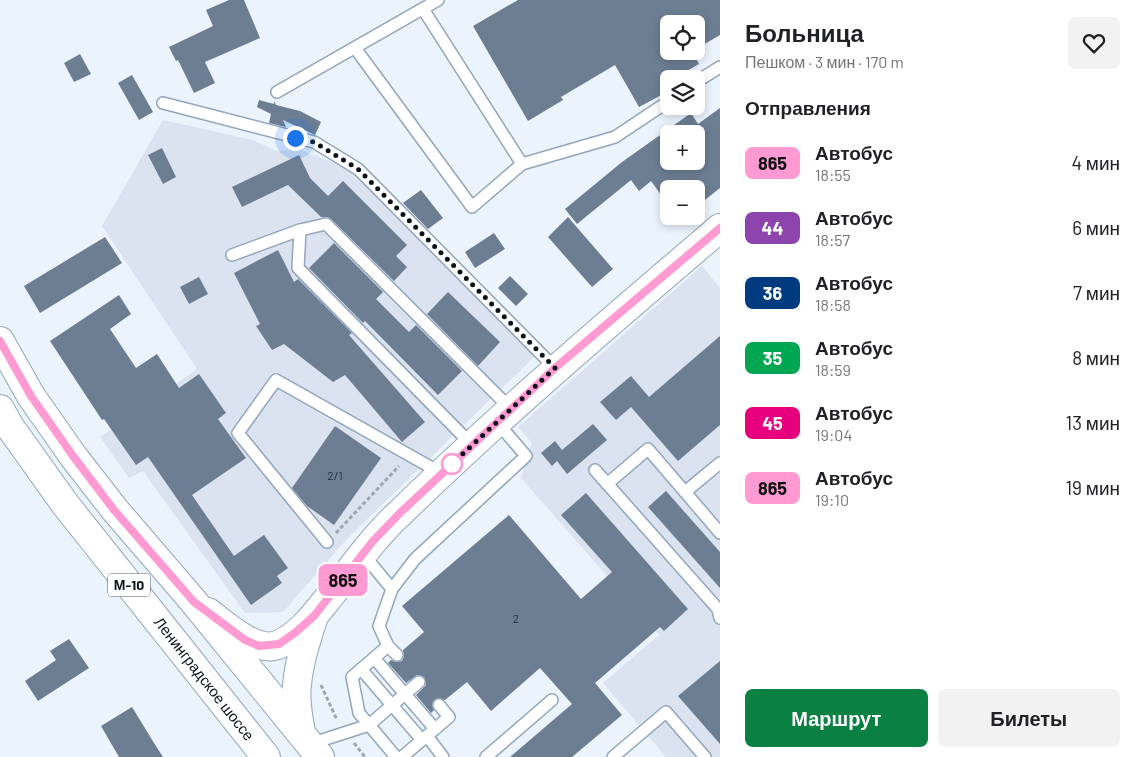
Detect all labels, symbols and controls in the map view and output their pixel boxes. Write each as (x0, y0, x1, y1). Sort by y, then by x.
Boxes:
map controls (660, 15, 705, 225)
button: locate (660, 15, 705, 60)
button: heart (1068, 17, 1120, 69)
text: Больница (745, 18, 864, 47)
text: Пешком · 3 мин · 170 m (745, 52, 904, 71)
button: layers (660, 70, 705, 115)
text: Отправления (745, 96, 871, 119)
button: + (660, 125, 705, 170)
your location (283, 126, 308, 151)
text: Автобус (815, 141, 893, 164)
text: 4 мин (1072, 151, 1120, 174)
text: 865 (758, 152, 787, 174)
text: 18:55 (815, 165, 851, 184)
button: − (660, 180, 705, 225)
text: Автобус (815, 206, 893, 229)
text: 6 мин (1072, 216, 1120, 239)
text: 44 (762, 217, 783, 239)
text: 18:57 (815, 230, 850, 249)
text: Автобус (815, 271, 893, 294)
text: 7 мин (1073, 281, 1120, 304)
text: 36 (763, 282, 782, 304)
text: 18:58 (815, 295, 851, 314)
text: Автобус (815, 336, 893, 359)
text: 8 мин (1072, 346, 1120, 369)
text: 35 (763, 347, 782, 369)
text: 18:59 (815, 360, 851, 379)
text: Автобус (815, 401, 893, 424)
text: 13 мин (1066, 411, 1120, 434)
text: 45 (762, 412, 783, 434)
text: 19:04 (815, 425, 852, 444)
unlabelled marker (441, 453, 463, 475)
text: Автобус (815, 466, 893, 489)
house number: 2/1 (327, 468, 343, 482)
text: 19 мин (1065, 476, 1120, 499)
text: 865 (758, 477, 787, 499)
text: 19:10 (815, 490, 849, 509)
line badge: 865 (314, 564, 372, 596)
text: 865 (328, 569, 358, 591)
road number: М-10 (108, 574, 150, 596)
house number: 2 (513, 611, 519, 625)
street label: Ленинградское шоссе (151, 613, 259, 744)
button: Маршрут (745, 689, 928, 747)
button: Билеты (938, 689, 1120, 747)

